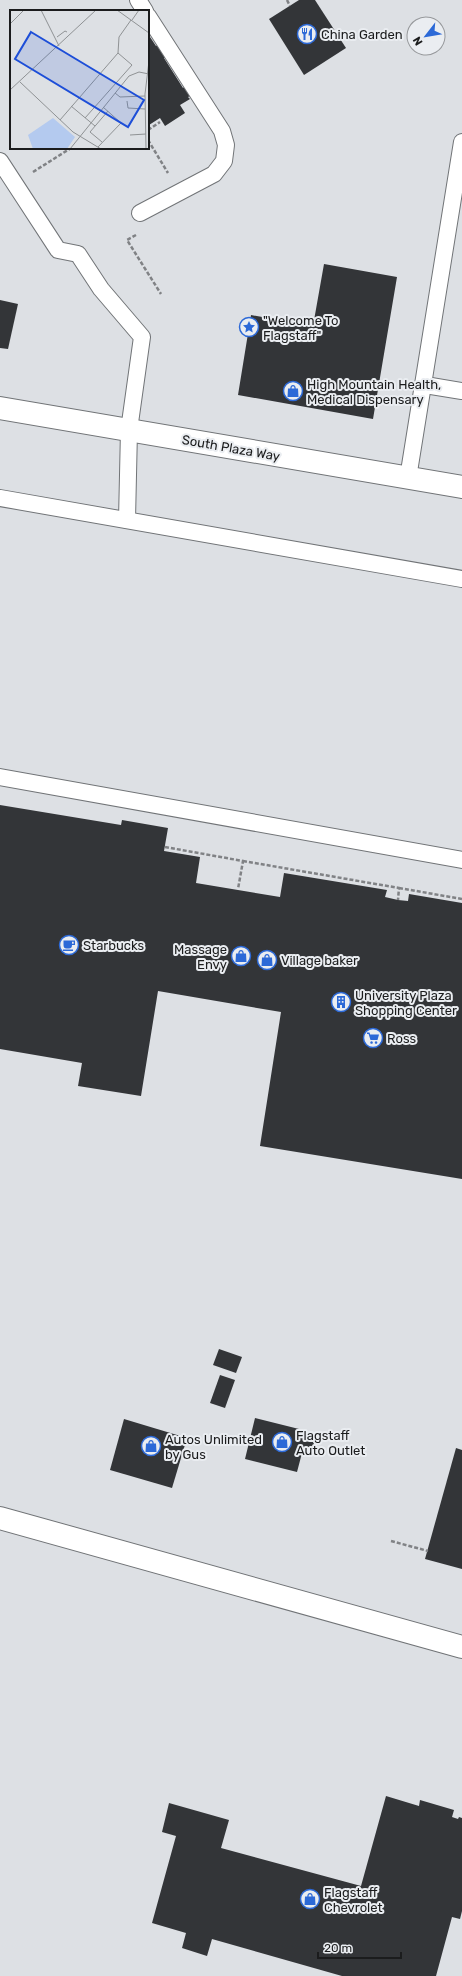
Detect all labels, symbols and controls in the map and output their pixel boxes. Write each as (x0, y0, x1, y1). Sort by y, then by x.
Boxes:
inset map (10, 10, 149, 149)
north arrow (406, 16, 446, 56)
restaurant icon: China Garden (296, 23, 318, 45)
place label: China Garden (321, 27, 403, 42)
text: N (410, 34, 425, 48)
place label: "Welcome To Flagstaff" (263, 313, 339, 344)
place icon: "Welcome To Flagstaff" (238, 316, 260, 338)
place label: High Mountain Health, Medical Dispensary (307, 377, 441, 407)
shop icon: High Mountain Health, Medical Dispensary (282, 380, 304, 402)
street label: South Plaza Way (181, 432, 281, 464)
cafe icon: Starbucks (58, 934, 80, 956)
place label: Starbucks (83, 938, 145, 953)
place label: Massage Envy (174, 942, 227, 972)
shop icon: Massage Envy (230, 945, 252, 967)
shop icon: Village baker (256, 949, 278, 971)
place label: Village baker (281, 953, 358, 969)
place label: University Plaza Shopping Center (355, 988, 457, 1019)
building icon: University Plaza Shopping Center (330, 991, 352, 1013)
supermarket icon: Ross (362, 1027, 384, 1049)
place label: Ross (387, 1031, 417, 1046)
place label: Flagstaff Auto Outlet (296, 1428, 365, 1458)
shop icon: Flagstaff Auto Outlet (271, 1431, 293, 1453)
place label: Autos Unlimited by Gus (165, 1432, 262, 1462)
shop icon: Autos Unlimited by Gus (140, 1435, 162, 1457)
place label: Flagstaff Chevrolet (324, 1885, 383, 1915)
shop icon: Flagstaff Chevrolet (299, 1888, 321, 1910)
scale bar (318, 1934, 401, 1960)
text: 20 m (324, 1941, 352, 1955)

